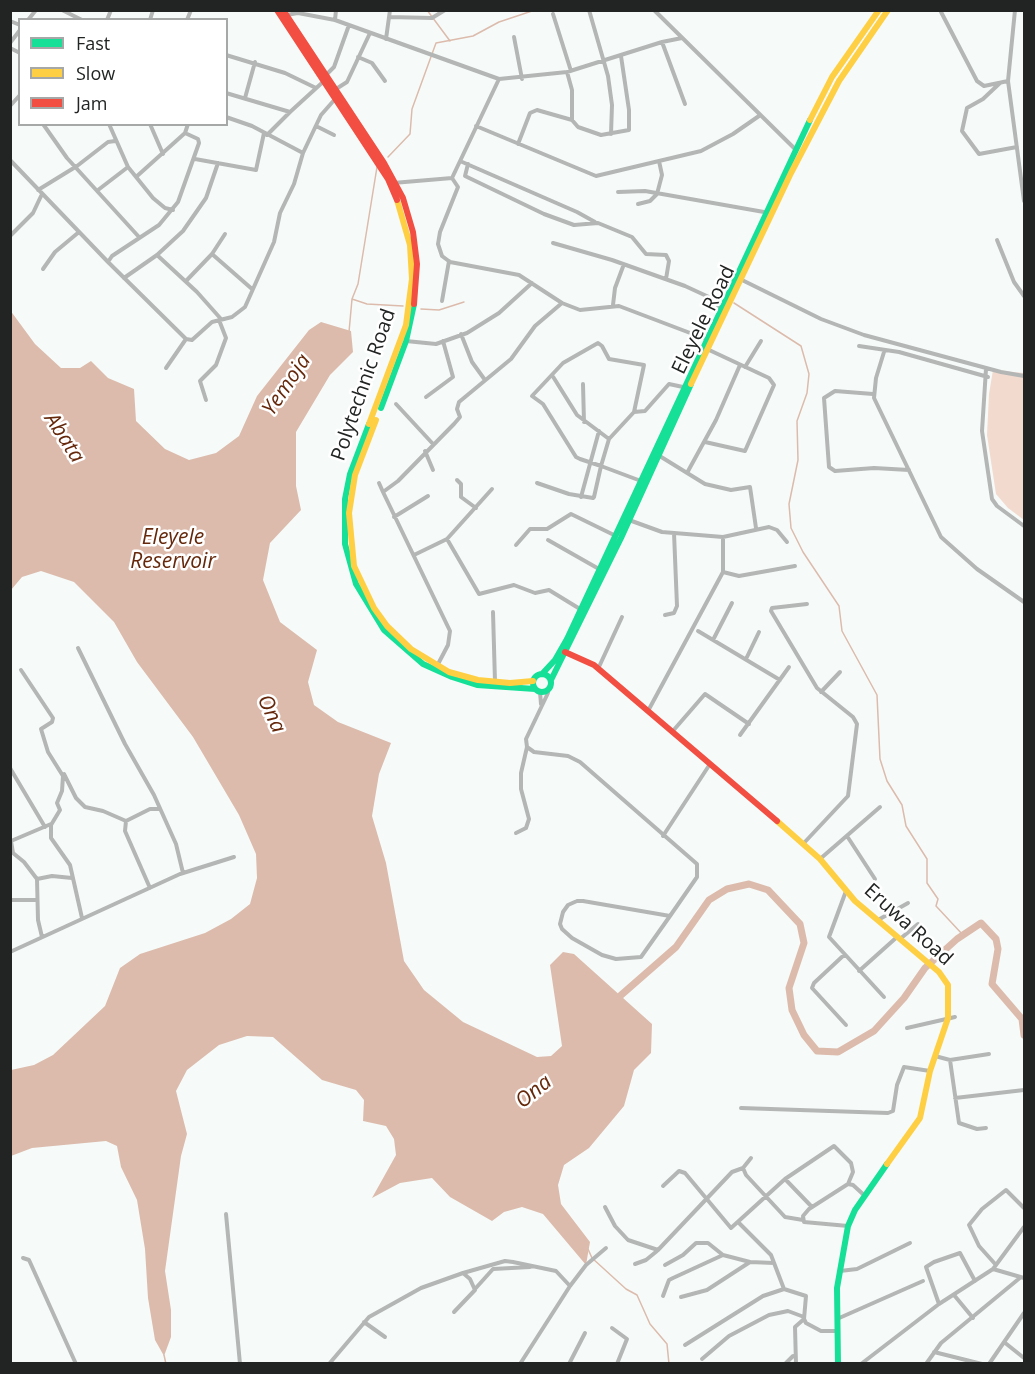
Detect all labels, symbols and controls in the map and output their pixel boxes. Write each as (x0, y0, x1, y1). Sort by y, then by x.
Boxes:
legend (18, 18, 228, 126)
text: Fast (76, 31, 110, 55)
text: Slow (76, 61, 115, 85)
text: Jam (76, 91, 108, 115)
street label: Eleyele Road (667, 262, 741, 378)
street label: Polytechnic Road (327, 306, 401, 464)
water label: Yemoja (257, 350, 317, 420)
water label: Abata (39, 408, 89, 468)
water label: Eleyele Reservoir (130, 525, 216, 575)
water label: Ona (251, 691, 291, 737)
street label: Eruwa Road (859, 879, 957, 971)
water label: Ona (511, 1070, 557, 1114)

